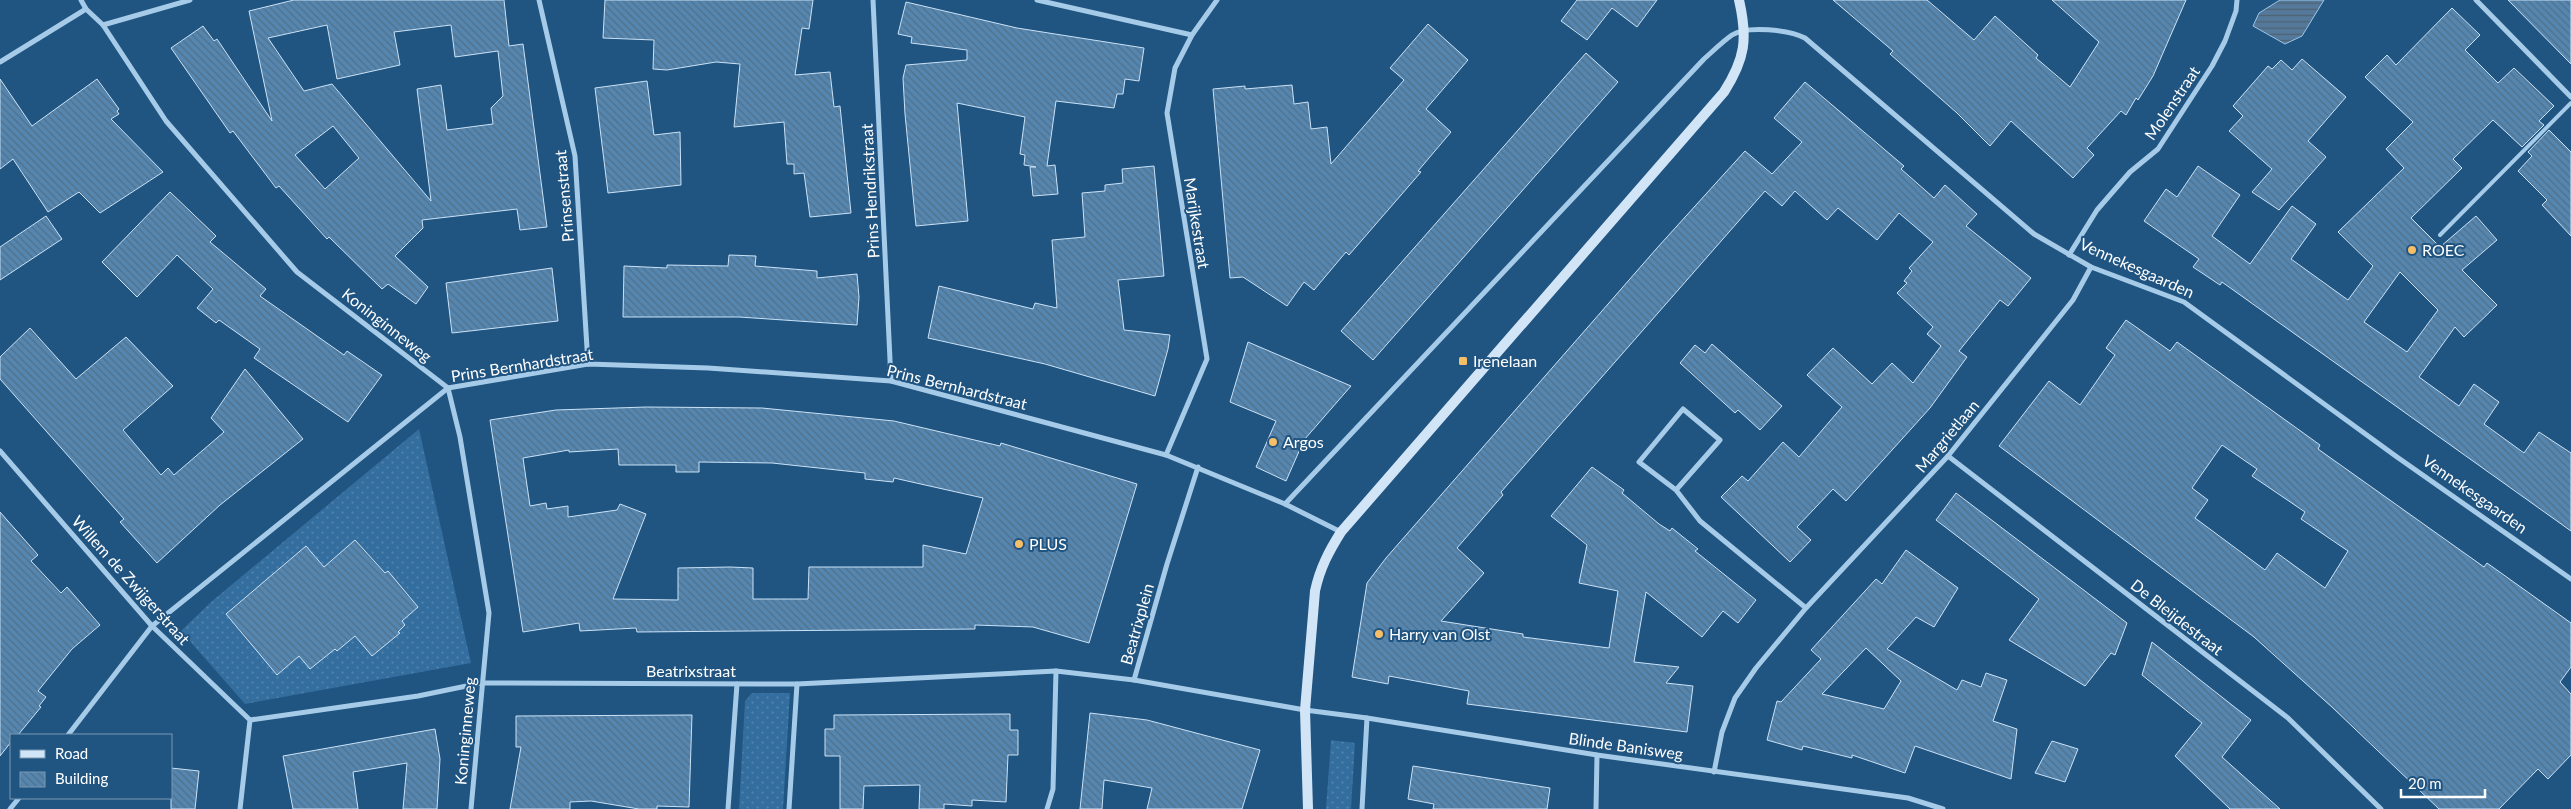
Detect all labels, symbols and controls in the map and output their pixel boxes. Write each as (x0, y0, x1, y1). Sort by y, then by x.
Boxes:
street label: Molenstraat (2140, 62, 2203, 143)
street label: Prins Hendrikstraat (856, 123, 883, 259)
street label: Prinsenstraat (550, 149, 577, 243)
street label: Marijkestraat (1181, 176, 1214, 270)
street label: Vennekesgaarden (2077, 234, 2197, 301)
place label: ROEC (2422, 240, 2465, 259)
marker: ROEC (2406, 244, 2418, 256)
street label: Koninginneweg (339, 284, 436, 365)
street label: Prins Bernhardstraat (449, 344, 595, 385)
place label: Irenelaan (1473, 351, 1537, 370)
marker: Irenelaan (1457, 355, 1469, 367)
street label: Prins Bernhardstraat (885, 360, 1029, 413)
street label: Margrietlaan (1911, 396, 1982, 476)
place label: Argos (1283, 432, 1324, 451)
marker: Argos (1267, 436, 1279, 448)
street label: Vennekesgaarden (2419, 450, 2531, 537)
street label: Willem de Zwijgerstraat (68, 511, 194, 648)
place label: PLUS (1029, 534, 1067, 553)
marker: PLUS (1013, 538, 1025, 550)
street label: De Bleijdestraat (2127, 575, 2227, 659)
street label: Beatrixplein (1116, 581, 1157, 667)
place label: Harry van Olst (1389, 624, 1491, 643)
marker: Harry van Olst (1373, 628, 1385, 640)
street label: Beatrixstraat (646, 661, 736, 680)
street label: Koninginneweg (450, 676, 479, 786)
street label: Blinde Banisweg (1568, 728, 1684, 763)
legend (10, 734, 172, 799)
text: Road (55, 744, 88, 762)
scale bar (2401, 766, 2485, 798)
text: Building (55, 769, 108, 787)
text: 20 m (2408, 774, 2442, 792)

